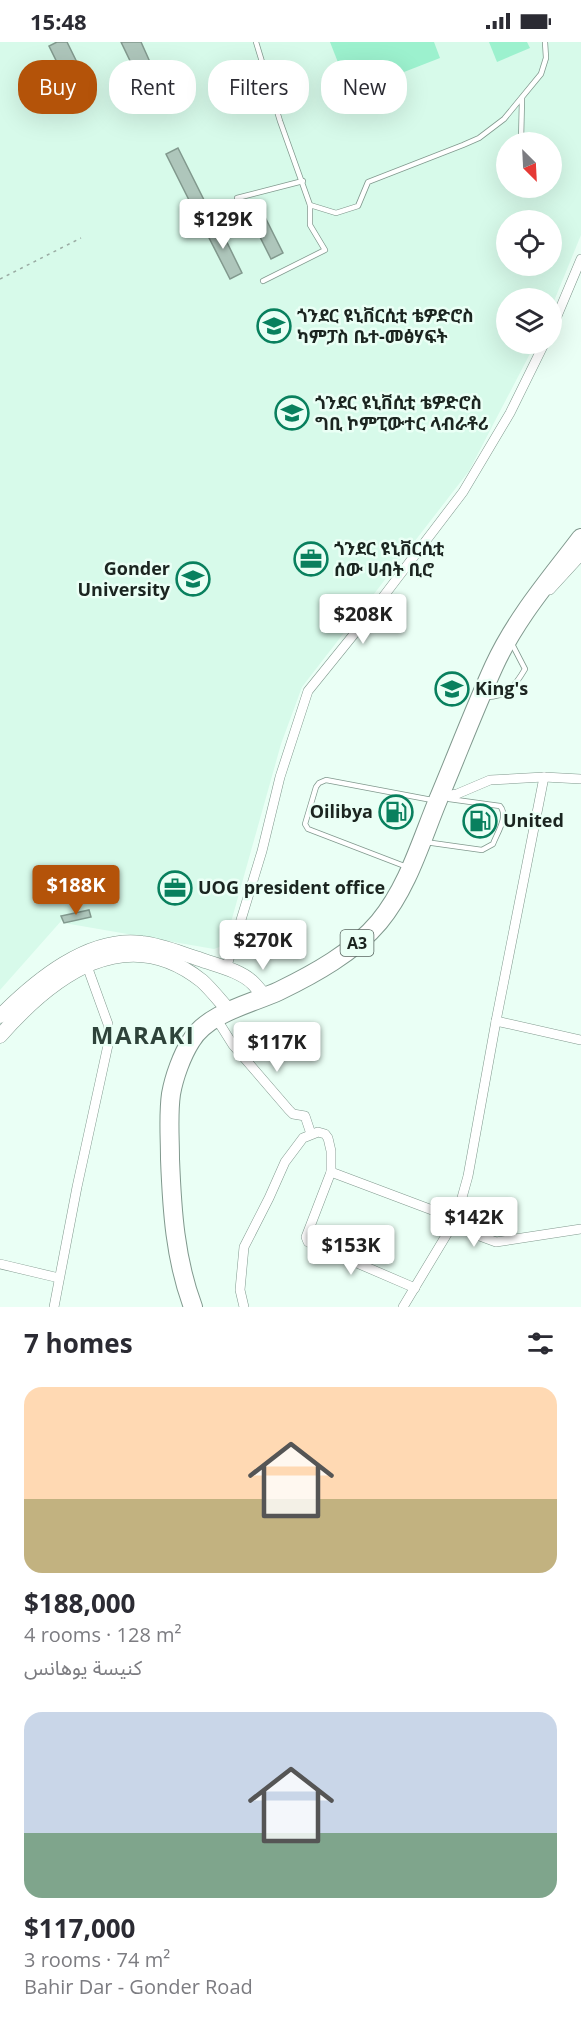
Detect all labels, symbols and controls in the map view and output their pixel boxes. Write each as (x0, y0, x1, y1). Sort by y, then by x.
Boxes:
text: 15:48 (30, 6, 87, 36)
chip: Buy (18, 60, 97, 114)
chip: Rent (109, 60, 196, 114)
chip: Filters (208, 60, 309, 114)
chip: New (321, 60, 407, 114)
north arrow (496, 132, 562, 198)
map controls (496, 132, 562, 354)
pin: $129K (181, 199, 265, 250)
text: $129K (193, 205, 253, 232)
button: locate (496, 210, 562, 276)
button: layers (496, 288, 562, 354)
place label: ጎንደር ዩኒቨርሲቲ ቴዎድሮስ ካምፓስ ቤተ-መፅሃፍት (297, 303, 474, 348)
school or university icon: ጎንደር ዩኒቨርሲቲ ቴዎድሮስ ካምፓስ ቤተ-መፅሃፍት (256, 308, 292, 344)
place label: ጎንደር ዩኒቨሲቲ ቴዎድሮስ ግቢ ኮምፒውተር ላብራቶሪ (315, 390, 489, 435)
school or university icon: ጎንደር ዩኒቨሲቲ ቴዎድሮስ ግቢ ኮምፒውተር ላብራቶሪ (274, 395, 310, 431)
place label: ጎንደር ዩኒቨርሲቲ ሰው ሀብት ቢሮ (334, 536, 444, 581)
office icon: ጎንደር ዩኒቨርሲቲ ሰው ሀብት ቢሮ (293, 541, 329, 577)
place label: Gonder University (78, 556, 171, 601)
school or university icon: Gonder University (175, 561, 211, 597)
pin: $208K (321, 594, 405, 645)
text: $208K (333, 600, 393, 627)
school or university icon: King's (434, 671, 470, 707)
place label: King's (475, 676, 528, 700)
fuel station icon: Oilibya (378, 794, 414, 830)
place label: Oilibya (310, 799, 373, 823)
fuel station icon: United (462, 803, 498, 839)
place label: United (503, 808, 564, 832)
pin: $188K (34, 865, 118, 916)
office icon: UOG president office (157, 870, 193, 906)
text: $188K (46, 871, 106, 898)
place label: UOG president office (198, 875, 385, 899)
pin: $270K (221, 920, 305, 971)
text: $270K (233, 926, 293, 953)
road number: A3 (340, 930, 374, 956)
district label: MARAKI (91, 1018, 195, 1051)
pin: $117K (235, 1022, 319, 1073)
text: $117K (247, 1028, 307, 1055)
pin: $142K (432, 1197, 516, 1248)
text: $142K (444, 1203, 504, 1230)
pin: $153K (309, 1225, 393, 1276)
text: $153K (321, 1231, 381, 1258)
text: 7 homes (24, 1325, 133, 1361)
icon: filters (524, 1327, 557, 1360)
icon: home (237, 1426, 345, 1534)
text: $188,000 (24, 1585, 135, 1621)
text: 4 rooms · 128 m² (24, 1621, 182, 1648)
text: كنيسة يوهانس (24, 1654, 142, 1681)
icon: home (237, 1751, 345, 1859)
text: $117,000 (24, 1910, 135, 1946)
text: 3 rooms · 74 m² (24, 1946, 170, 1973)
text: Bahir Dar - Gonder Road (24, 1973, 253, 2000)

